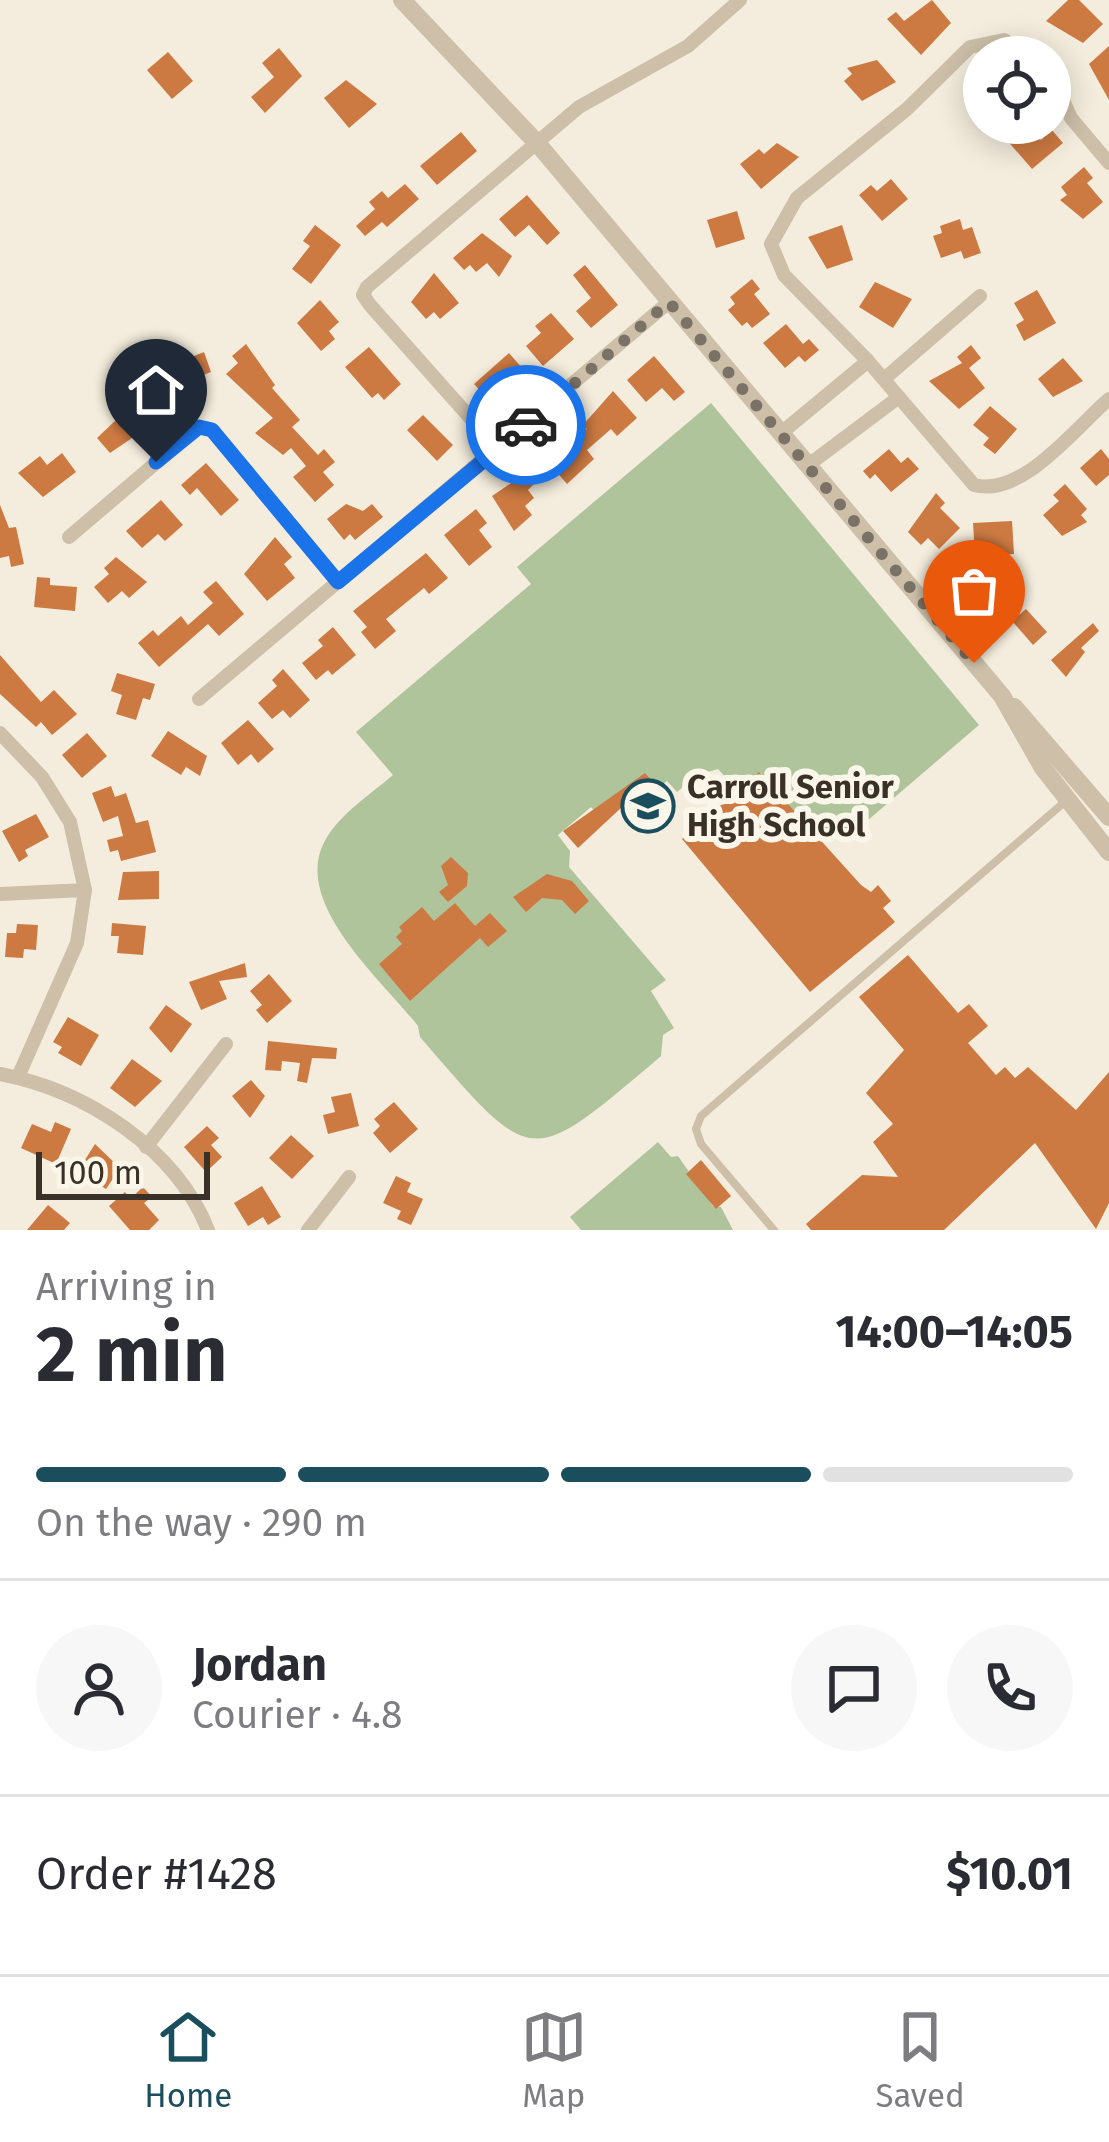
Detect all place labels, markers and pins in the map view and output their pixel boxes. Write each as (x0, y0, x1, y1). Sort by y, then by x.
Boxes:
pin (105, 339, 207, 462)
pin (923, 540, 1025, 663)
place label: Carroll Senior High School (687, 767, 895, 845)
school or university icon: Carroll Senior High School (620, 778, 676, 834)

